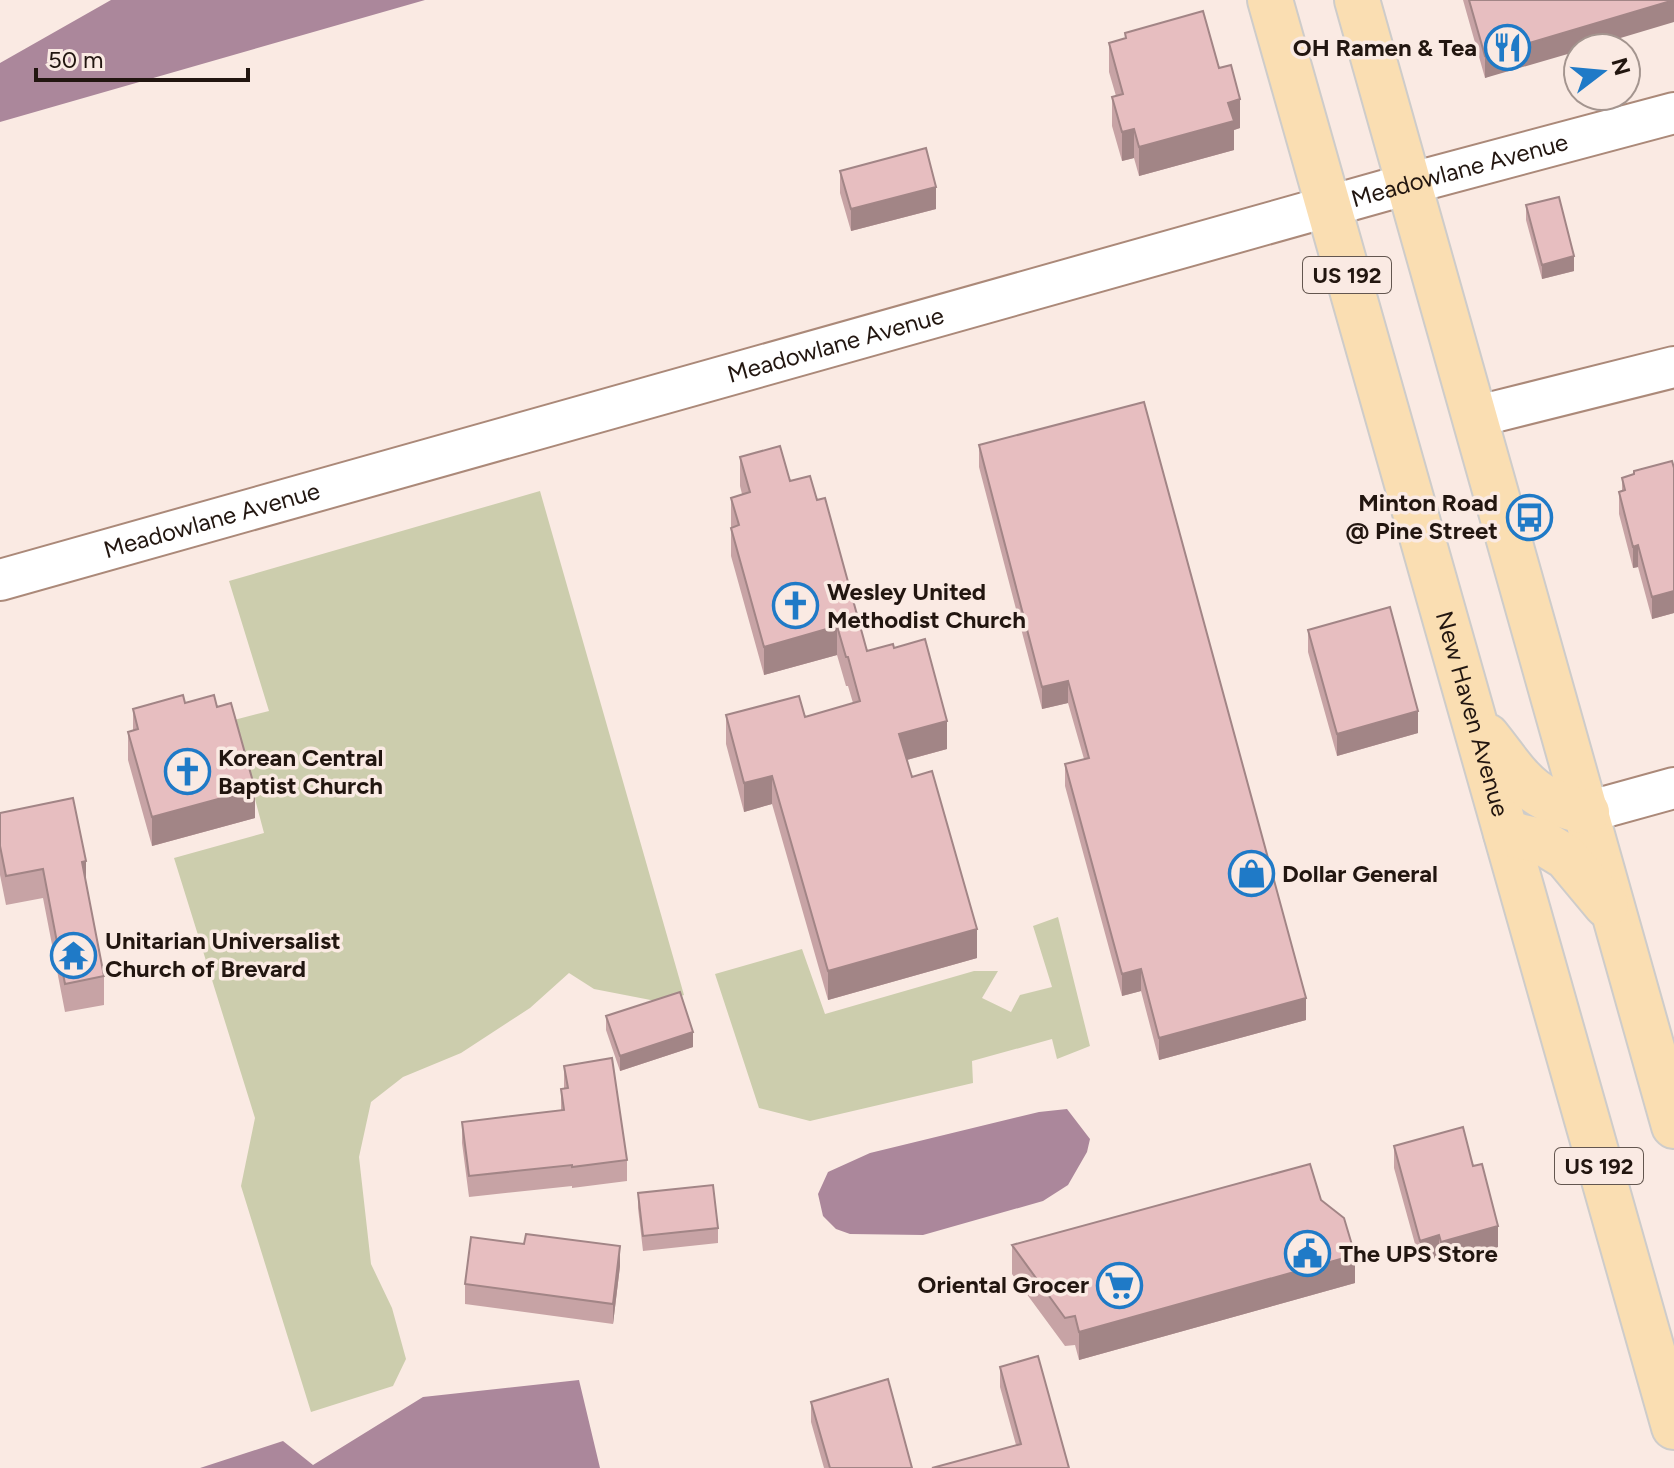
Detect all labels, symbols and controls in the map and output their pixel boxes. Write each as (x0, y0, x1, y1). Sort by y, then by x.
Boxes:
restaurant icon: OH Ramen & Tea (1484, 24, 1532, 72)
scale bar (36, 32, 248, 82)
north arrow (1562, 32, 1642, 112)
place label: OH Ramen & Tea (1293, 33, 1477, 62)
text: 50 m (48, 45, 104, 74)
text: N (1605, 55, 1636, 79)
street label: Meadowlane Avenue (1348, 127, 1571, 213)
road number: US 192 (1303, 257, 1391, 293)
street label: Meadowlane Avenue (724, 300, 947, 389)
street label: Meadowlane Avenue (100, 476, 323, 564)
place label: Minton Road @ Pine Street (1346, 488, 1498, 545)
bus stop icon: Minton Road @ Pine Street (1505, 493, 1553, 541)
place label: Wesley United Methodist Church (827, 577, 1026, 634)
church icon: Wesley United Methodist Church (772, 582, 820, 630)
street label: New Haven Avenue (1430, 608, 1515, 820)
place label: Korean Central Baptist Church (218, 743, 384, 800)
church icon: Korean Central Baptist Church (163, 748, 211, 796)
shop icon: Dollar General (1227, 850, 1275, 898)
place label: Dollar General (1282, 859, 1438, 888)
place label: Unitarian Universalist Church of Brevard (105, 926, 341, 983)
temple icon: Unitarian Universalist Church of Brevard (50, 931, 98, 979)
road number: US 192 (1555, 1148, 1643, 1184)
public building icon: The UPS Store (1284, 1230, 1332, 1278)
place label: The UPS Store (1339, 1239, 1498, 1268)
supermarket icon: Oriental Grocer (1096, 1261, 1144, 1309)
place label: Oriental Grocer (918, 1270, 1089, 1299)

